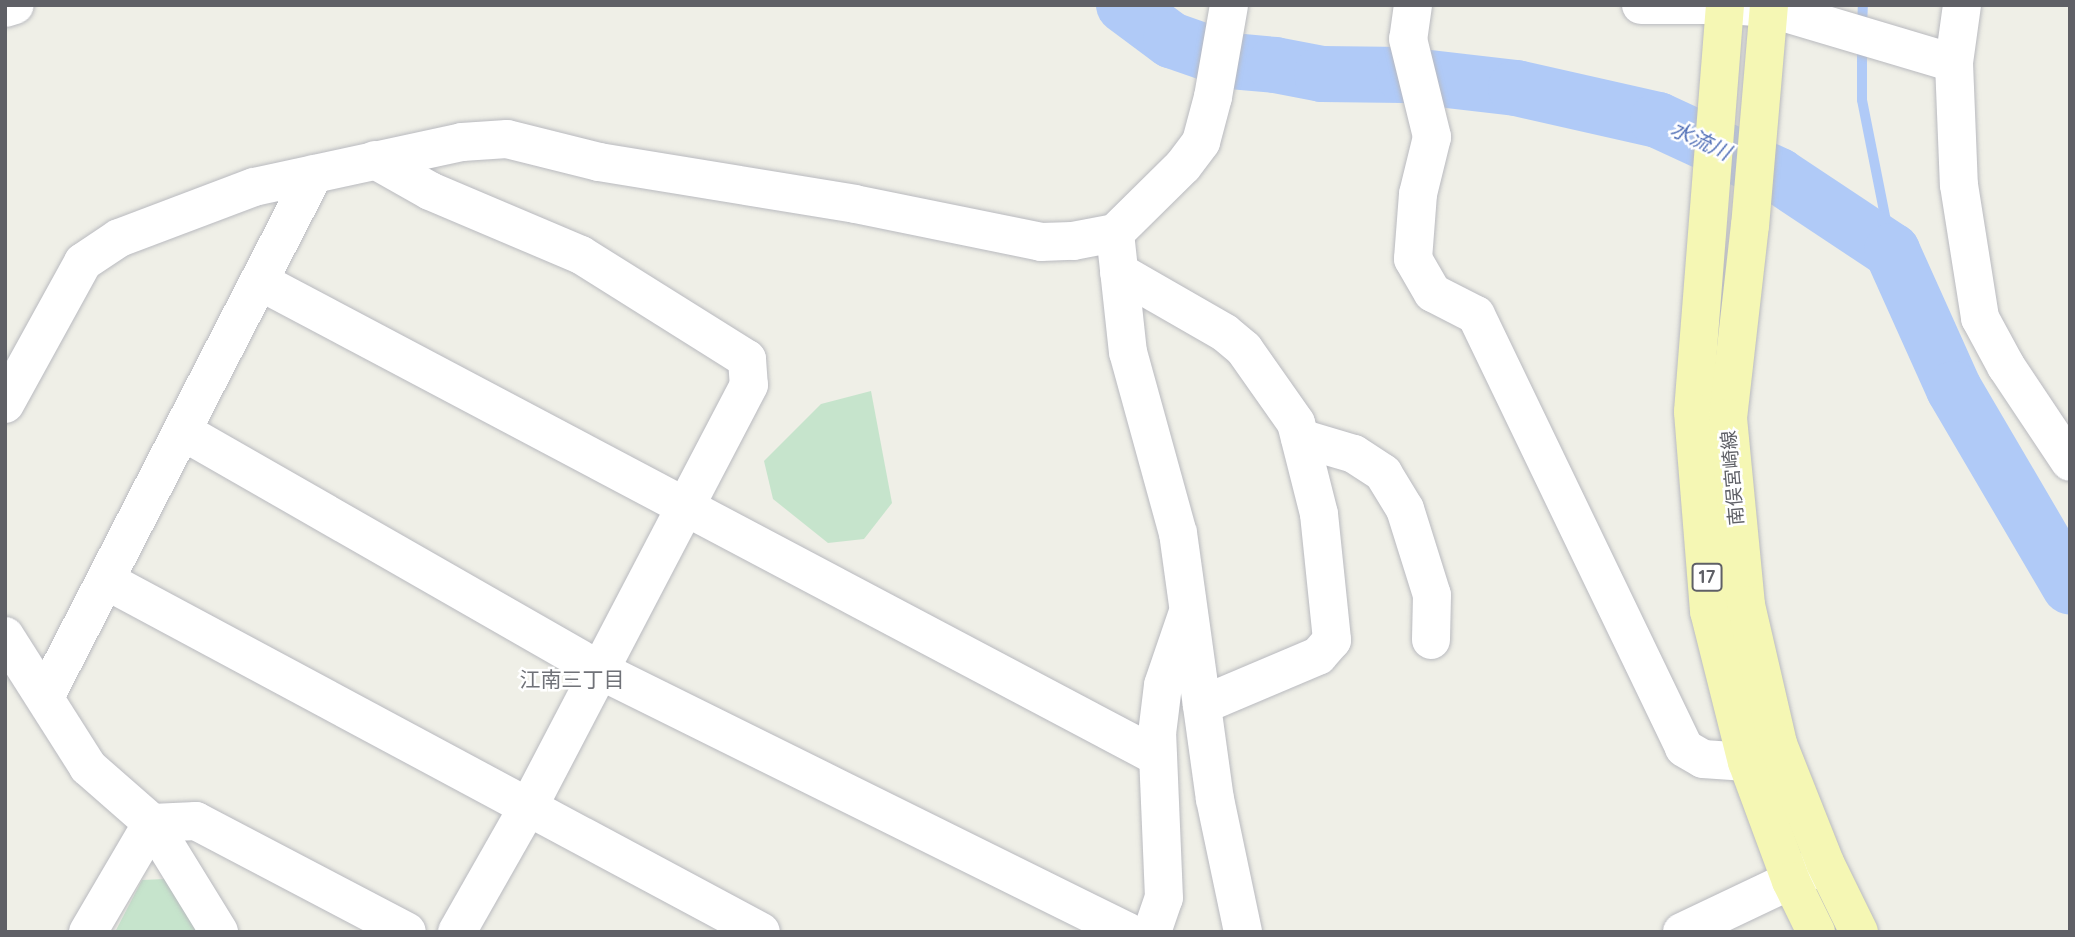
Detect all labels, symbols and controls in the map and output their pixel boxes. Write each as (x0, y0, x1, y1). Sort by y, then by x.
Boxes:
water label: 水流川 (1667, 115, 1735, 165)
street label: 南俣宮崎線 (1718, 430, 1748, 526)
road number: 17 (1691, 562, 1723, 592)
district label: 江南三丁目 (520, 666, 624, 692)

